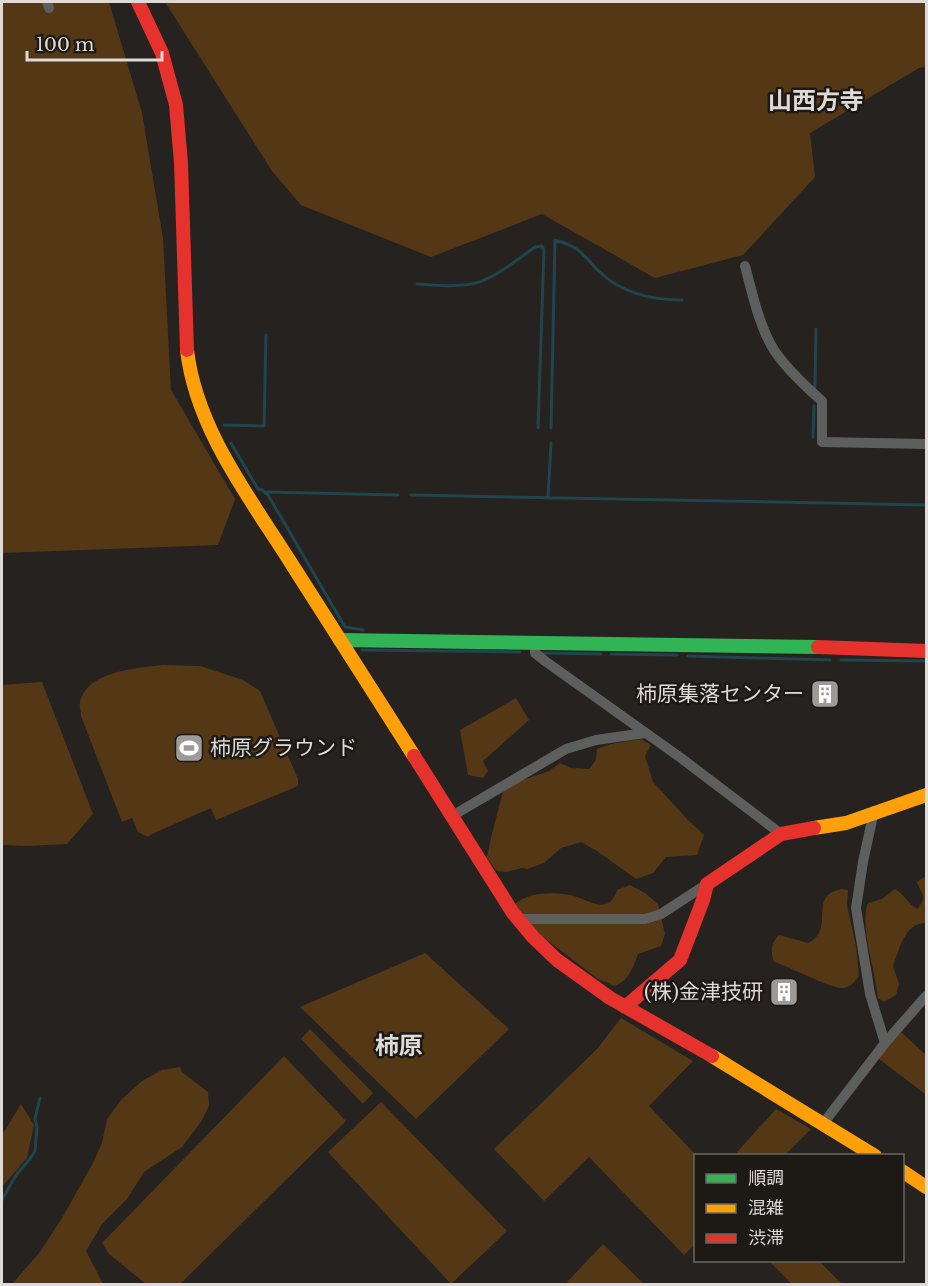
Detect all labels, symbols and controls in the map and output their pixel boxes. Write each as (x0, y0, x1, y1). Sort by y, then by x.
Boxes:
scale bar (27, 24, 162, 62)
text: 100 m (36, 34, 94, 56)
district label: 山西方寺 (768, 86, 864, 115)
building icon: 柿原集落センター (809, 678, 841, 710)
place label: 柿原集落センター (636, 681, 804, 707)
sports icon: 柿原グラウンド (173, 732, 205, 764)
place label: 柿原グラウンド (210, 735, 357, 761)
building icon: (株)金津技研 (768, 976, 800, 1008)
place label: (株)金津技研 (644, 979, 763, 1005)
district label: 柿原 (375, 1031, 423, 1060)
legend (694, 1154, 904, 1262)
text: 順調 (748, 1167, 784, 1189)
text: 混雑 (748, 1197, 784, 1219)
text: 渋滞 (748, 1227, 784, 1249)

